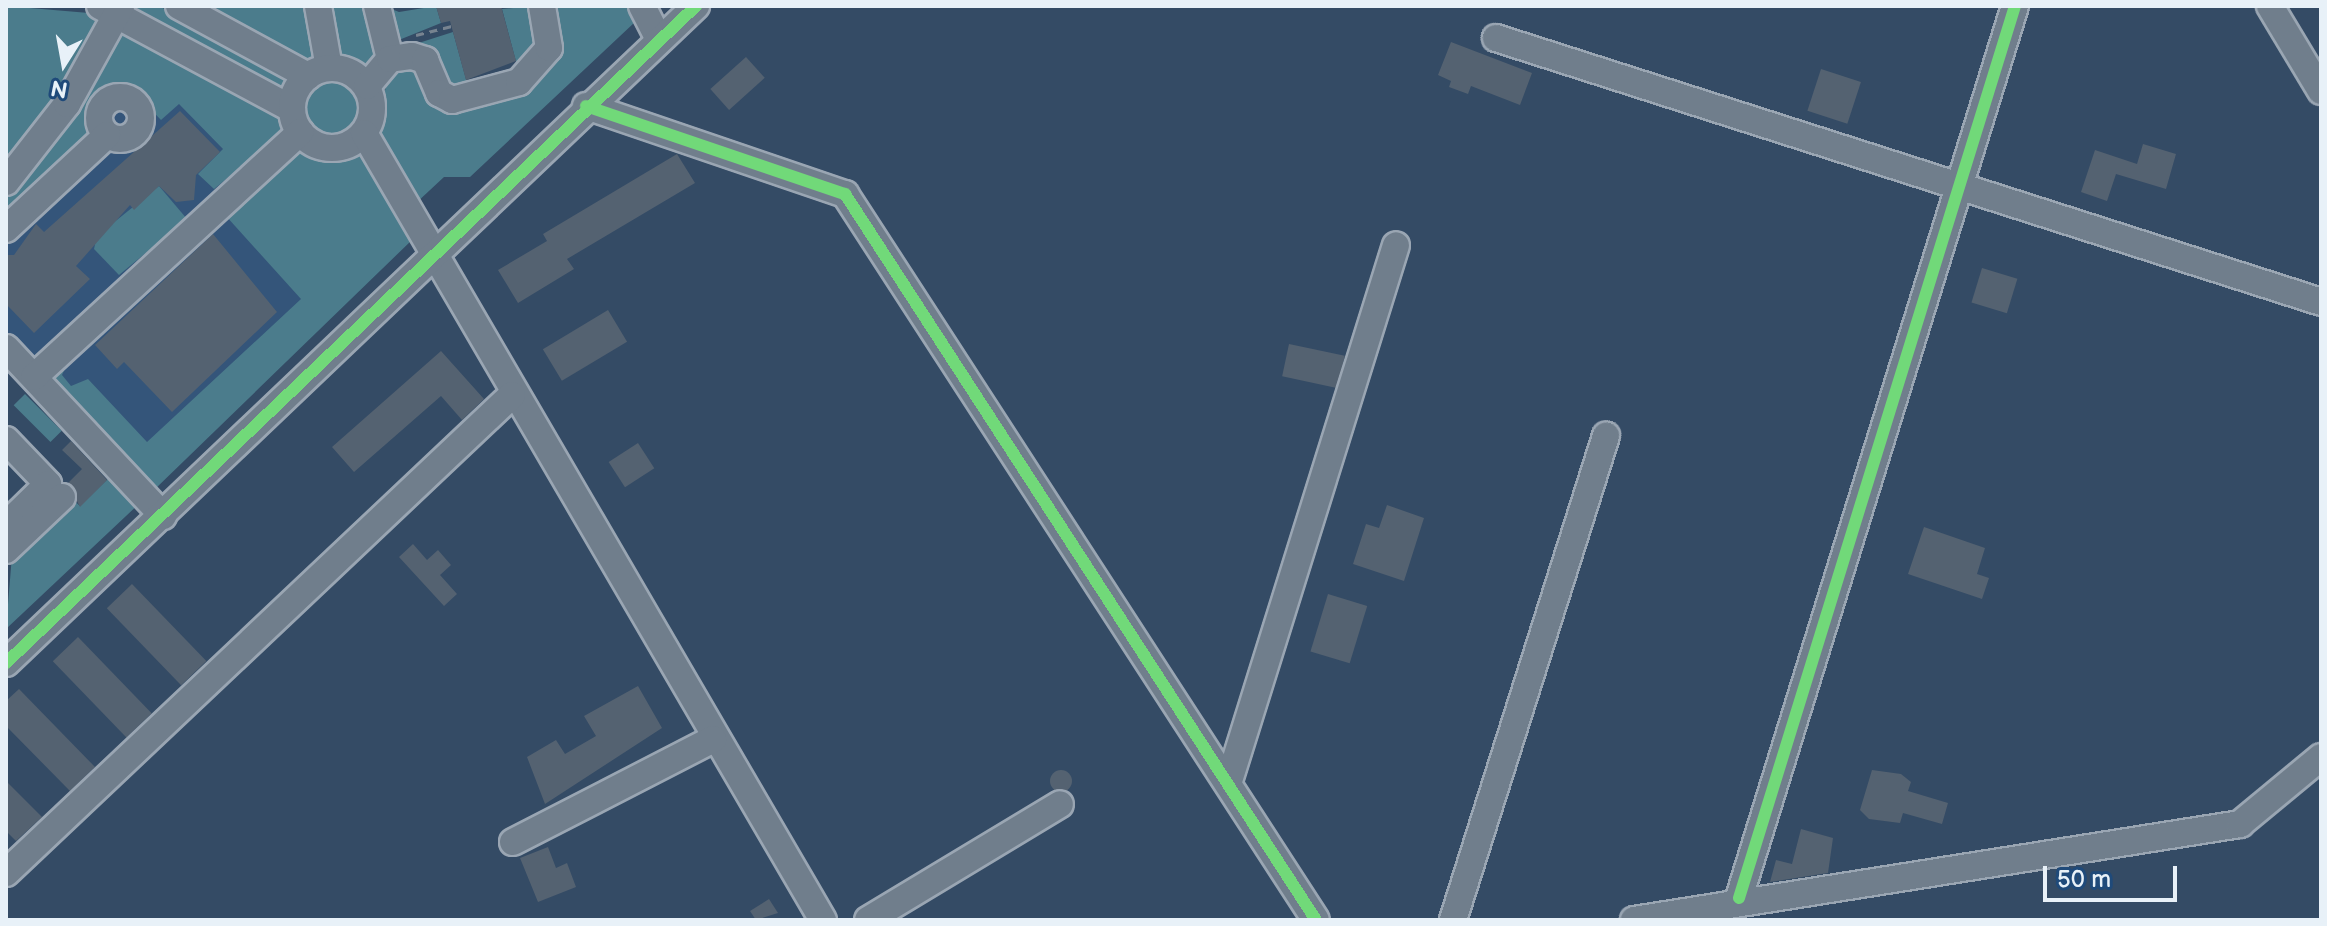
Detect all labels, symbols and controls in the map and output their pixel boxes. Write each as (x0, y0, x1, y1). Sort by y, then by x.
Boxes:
north arrow (24, 24, 104, 104)
text: N (49, 73, 70, 103)
scale bar (2047, 850, 2181, 900)
text: 50 m (2057, 865, 2111, 894)

